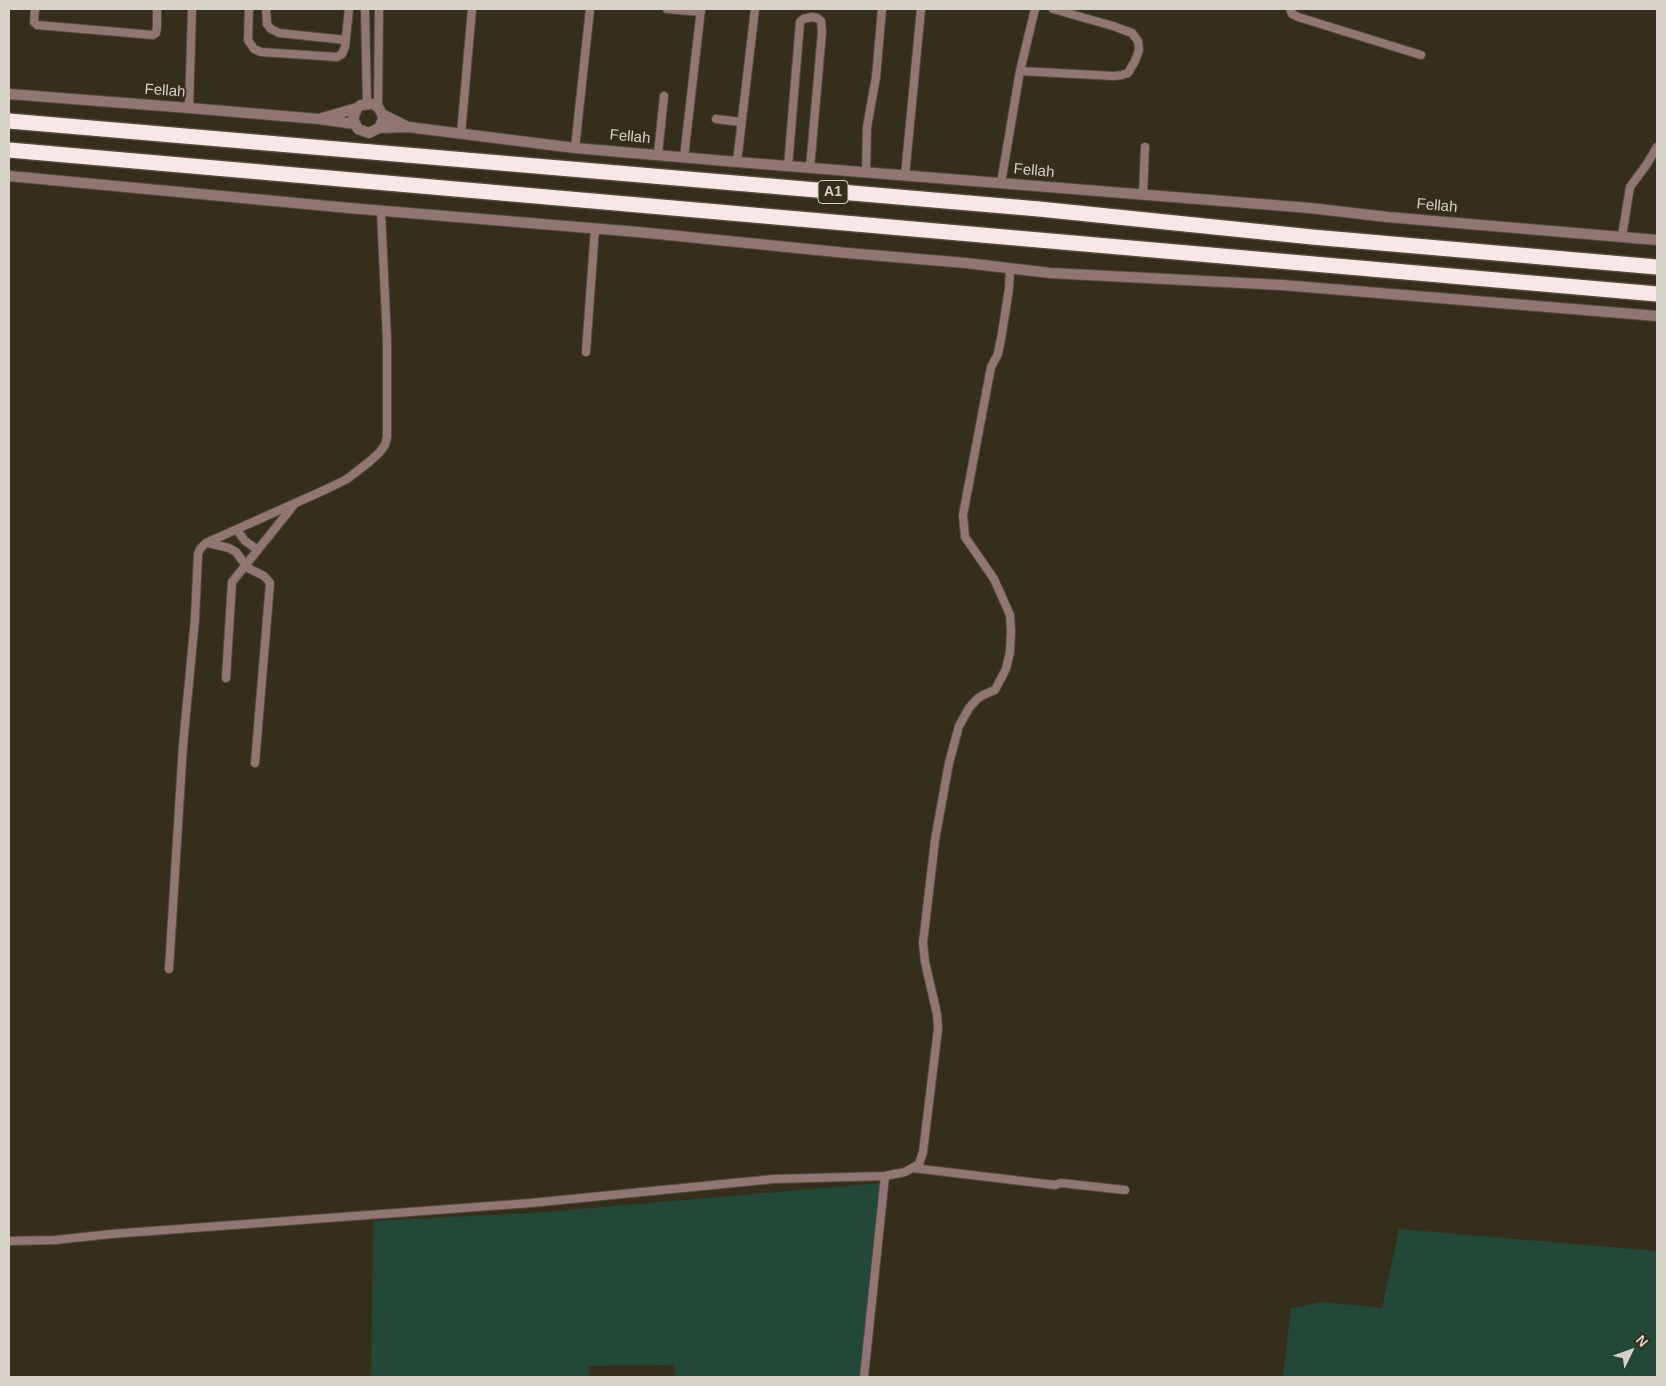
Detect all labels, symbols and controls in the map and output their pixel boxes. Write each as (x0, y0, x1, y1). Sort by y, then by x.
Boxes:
street label: Fellah (144, 81, 186, 101)
street label: Fellah (609, 126, 651, 148)
street label: Fellah (1013, 160, 1055, 182)
road number: A1 (818, 180, 848, 203)
street label: Fellah (1416, 195, 1458, 217)
north arrow (1606, 1326, 1656, 1376)
text: N (1633, 1332, 1651, 1350)

